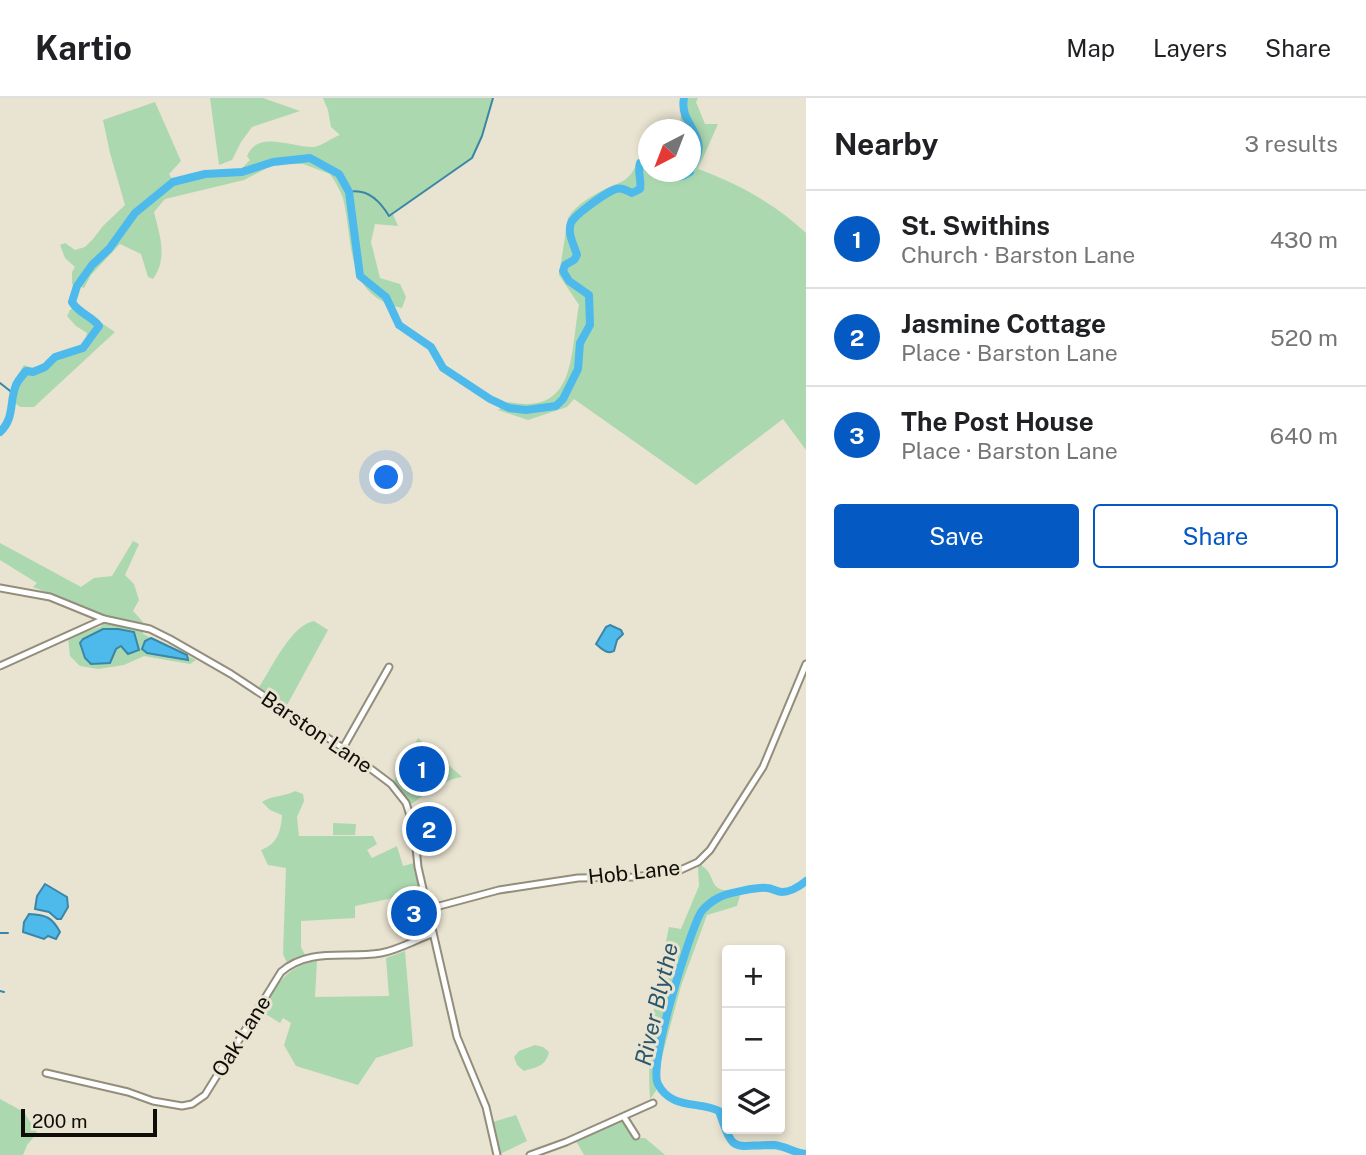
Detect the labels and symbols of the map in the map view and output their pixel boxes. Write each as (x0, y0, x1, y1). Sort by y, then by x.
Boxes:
north arrow (638, 119, 701, 182)
your location (369, 460, 403, 494)
street label: Barston Lane (257, 686, 377, 778)
pin: 1 (399, 743, 445, 795)
pin: 2 (406, 803, 452, 855)
street label: Hob Lane (587, 855, 681, 889)
pin: 3 (391, 887, 437, 939)
water label: River Blythe (629, 940, 683, 1068)
street label: Oak Lane (206, 991, 276, 1081)
scale bar (21, 1106, 158, 1138)

